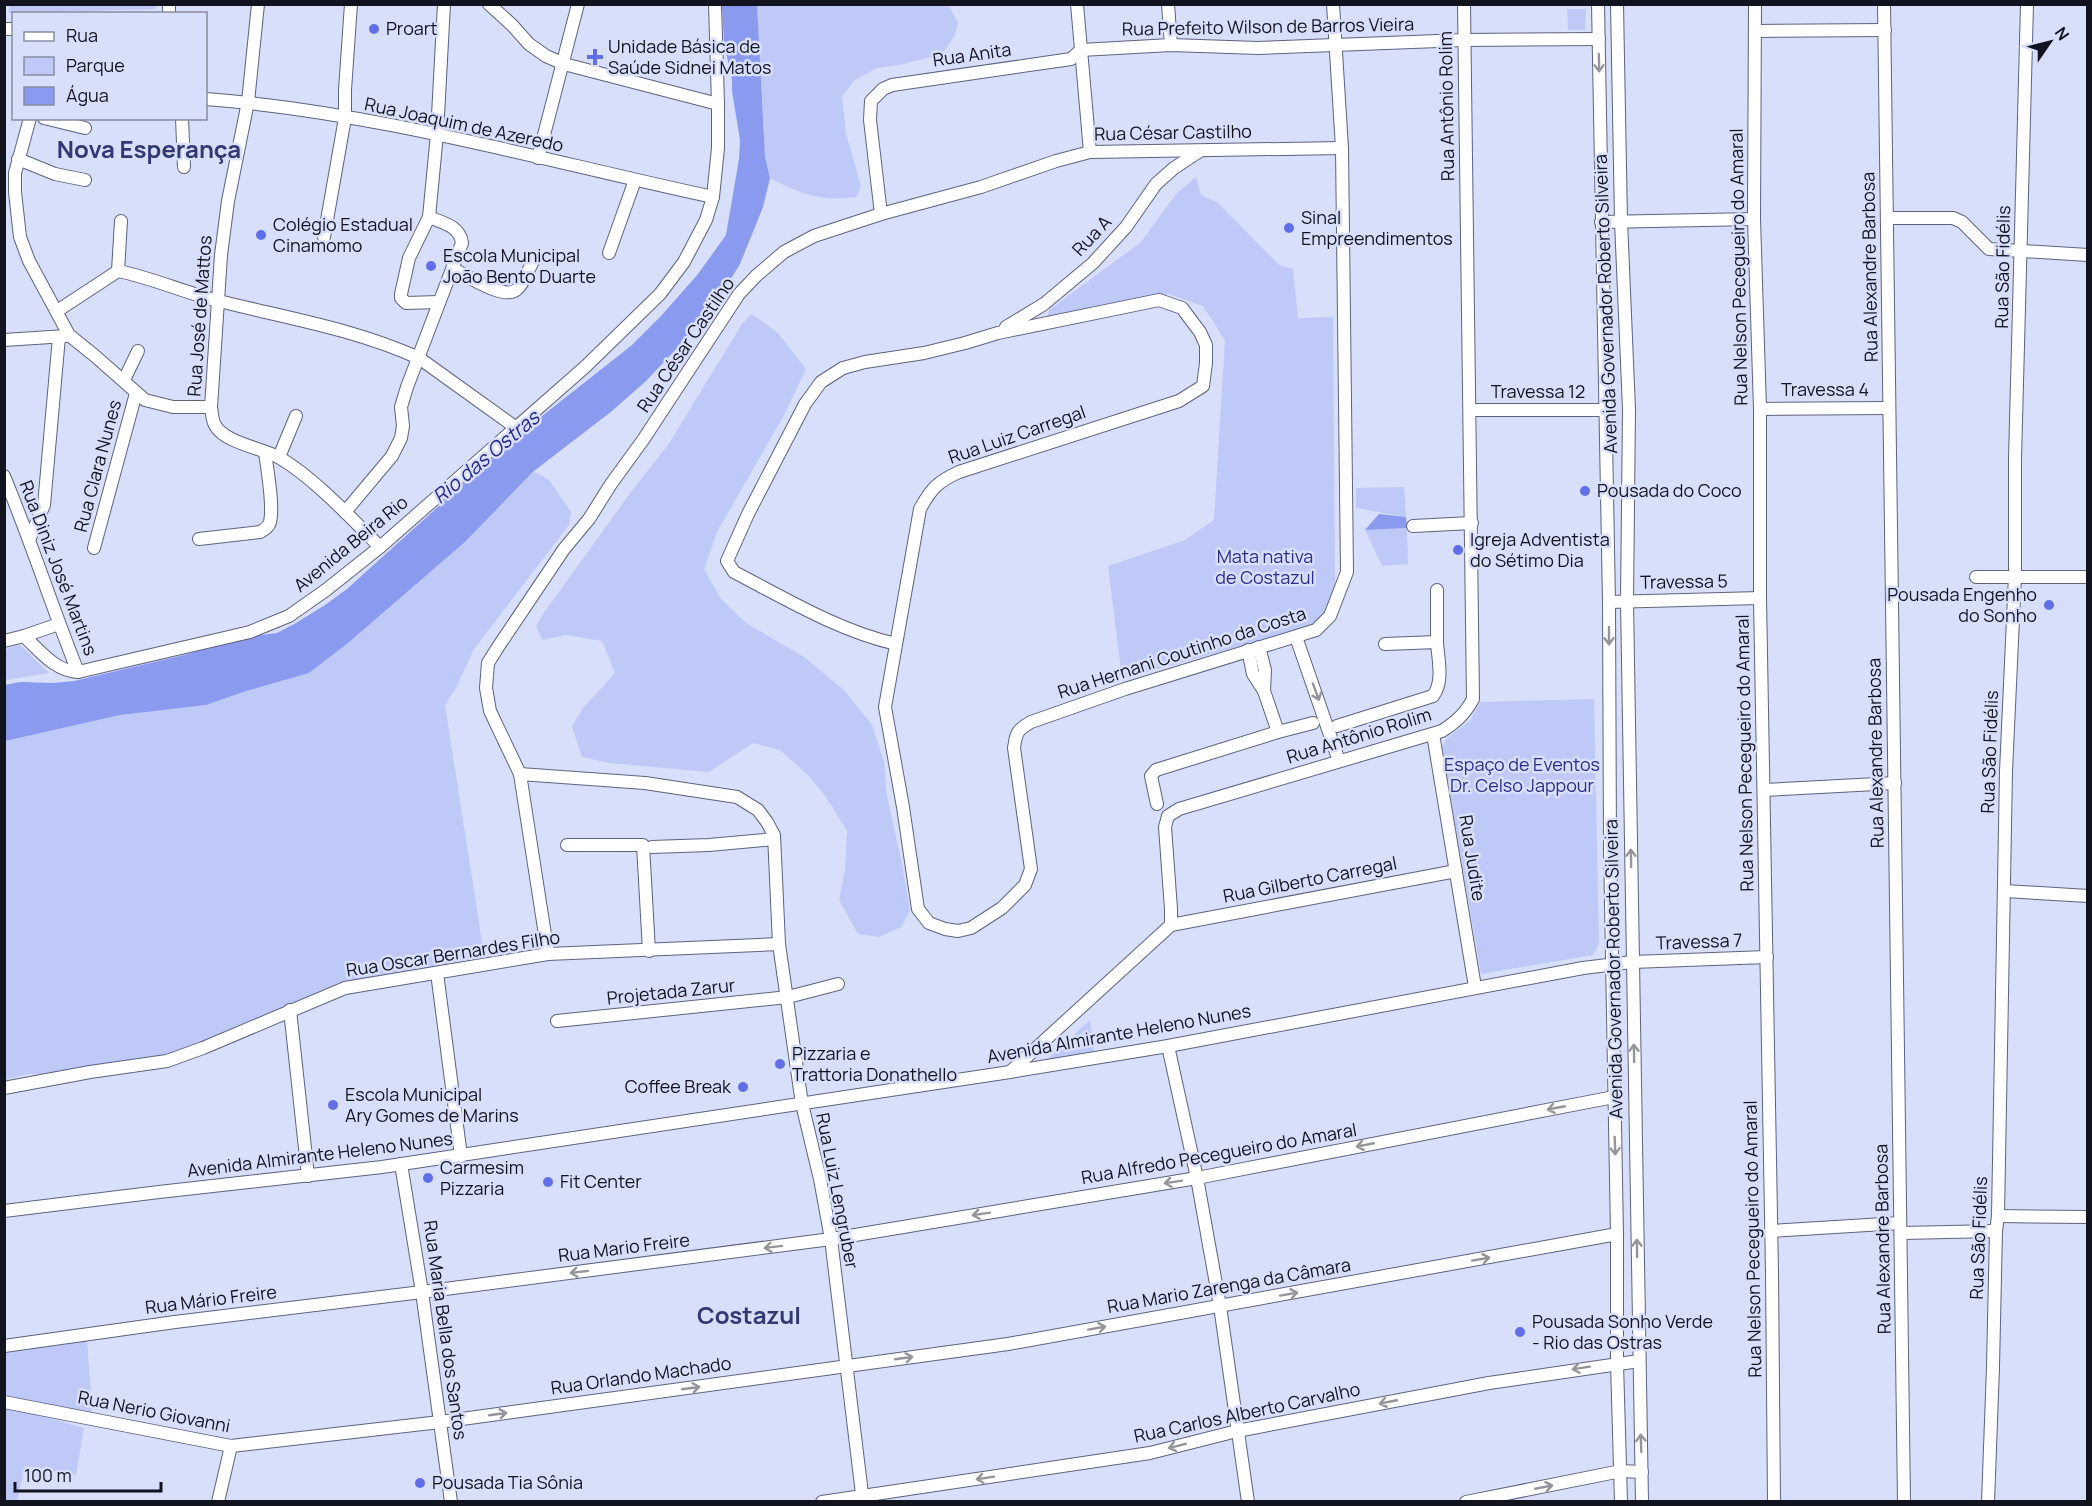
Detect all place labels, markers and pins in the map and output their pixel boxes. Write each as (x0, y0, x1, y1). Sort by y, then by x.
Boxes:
place label: Proart (386, 16, 438, 40)
marker: Proart (367, 22, 381, 36)
place label: Unidade Básica de Saúde Sidnei Matos (608, 34, 771, 79)
marker: Unidade Básica de Saúde Sidnei Matos (586, 48, 604, 66)
place label: Sinal Empreendimentos (1301, 205, 1453, 250)
place label: Colégio Estadual Cinamomo (273, 212, 413, 257)
marker: Sinal Empreendimentos (1282, 221, 1296, 235)
marker: Colégio Estadual Cinamomo (254, 228, 268, 242)
place label: Escola Municipal João Bento Duarte (443, 243, 596, 288)
marker: Escola Municipal João Bento Duarte (424, 259, 438, 273)
place label: Pousada do Coco (1597, 478, 1742, 502)
marker: Pousada do Coco (1578, 484, 1592, 498)
place label: Igreja Adventista do Sétimo Dia (1470, 527, 1610, 572)
marker: Igreja Adventista do Sétimo Dia (1451, 543, 1465, 557)
place label: Pousada Engenho do Sonho (1887, 582, 2037, 627)
marker: Pousada Engenho do Sonho (2042, 598, 2056, 612)
place label: Pizzaria e Trattoria Donathello (792, 1041, 957, 1086)
marker: Pizzaria e Trattoria Donathello (773, 1057, 787, 1071)
place label: Coffee Break (625, 1074, 732, 1098)
marker: Coffee Break (736, 1080, 750, 1094)
place label: Escola Municipal Ary Gomes de Marins (345, 1082, 519, 1127)
marker: Escola Municipal Ary Gomes de Marins (326, 1098, 340, 1112)
place label: Carmesim Pizzaria (440, 1155, 524, 1200)
place label: Fit Center (560, 1169, 642, 1193)
marker: Carmesim Pizzaria (421, 1171, 435, 1185)
marker: Fit Center (541, 1175, 555, 1189)
place label: Pousada Sonho Verde - Rio das Ostras (1532, 1309, 1713, 1354)
marker: Pousada Sonho Verde - Rio das Ostras (1513, 1325, 1527, 1339)
place label: Pousada Tia Sônia (432, 1470, 583, 1494)
marker: Pousada Tia Sônia (413, 1476, 427, 1490)

